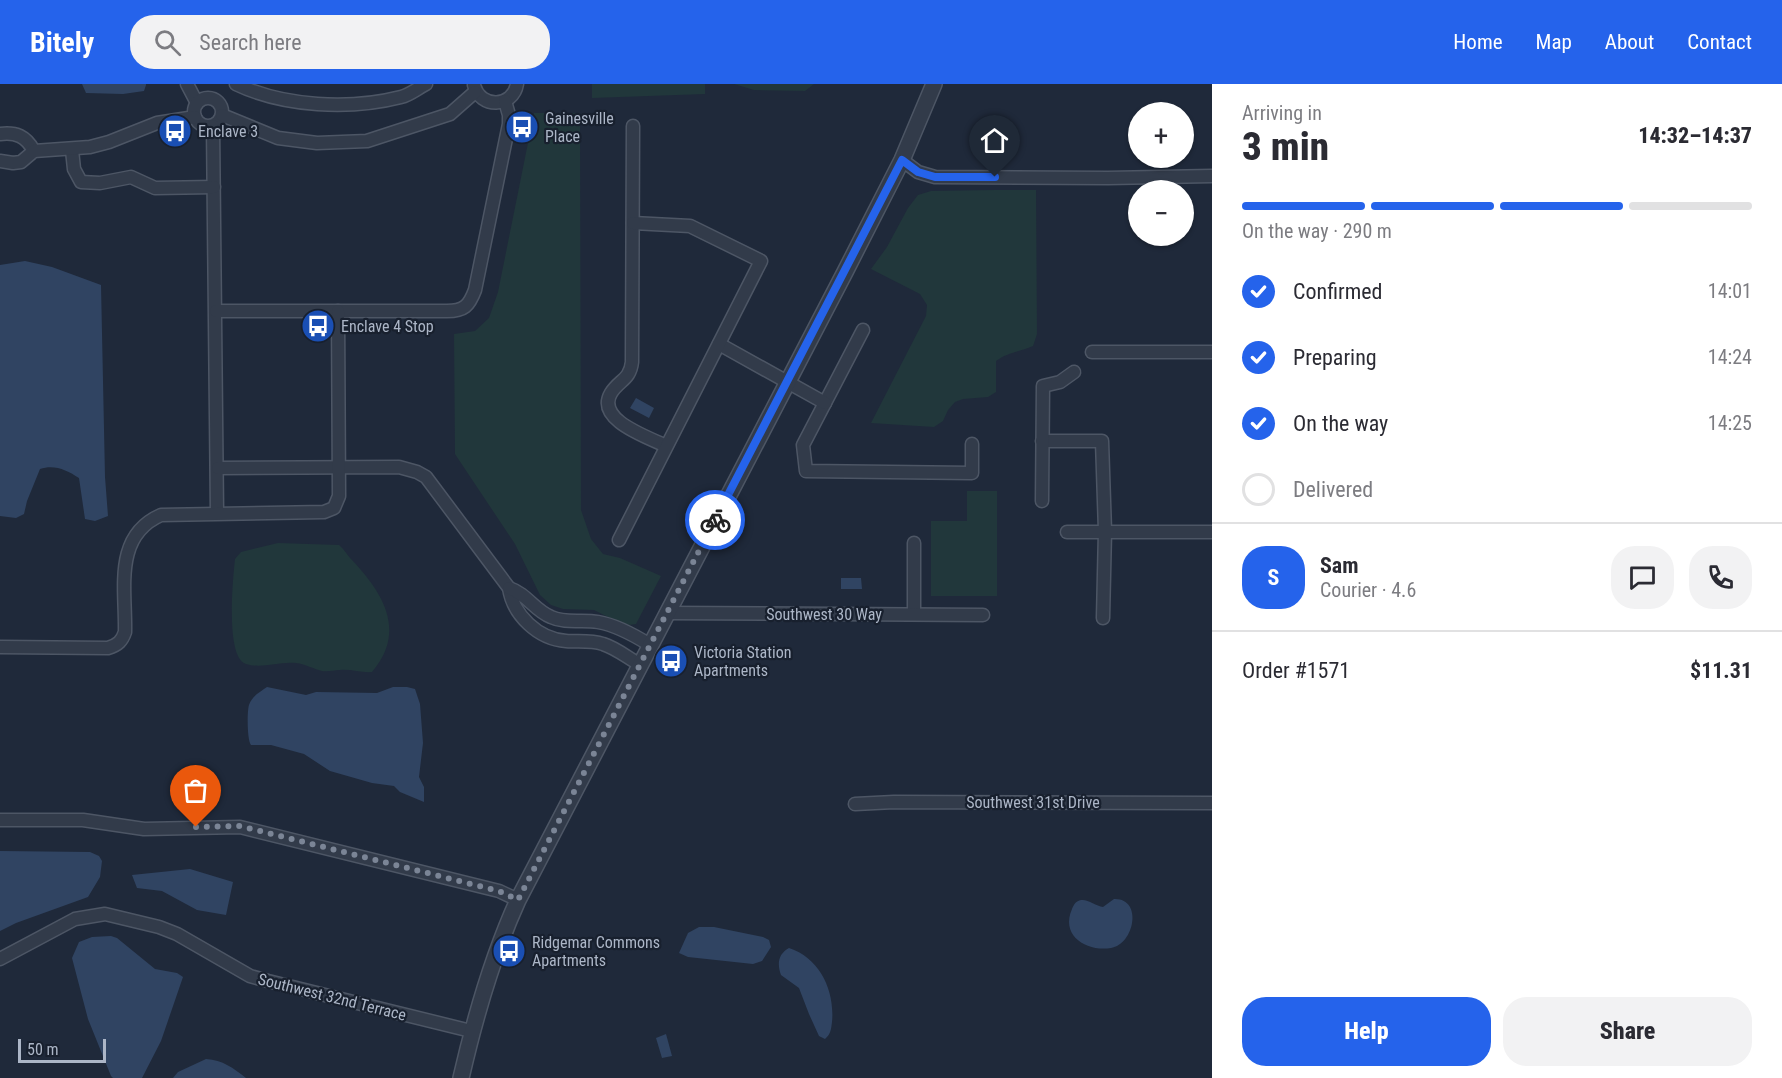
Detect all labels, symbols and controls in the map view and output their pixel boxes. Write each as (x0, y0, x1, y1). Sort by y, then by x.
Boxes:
search box (130, 15, 550, 69)
text: Bitely (30, 26, 94, 59)
icon: search (151, 26, 184, 59)
text: Search here (199, 30, 302, 55)
text: Home (1453, 30, 1503, 54)
text: Map (1536, 30, 1572, 54)
text: About (1605, 30, 1654, 54)
text: Contact (1687, 30, 1752, 54)
text: Arriving in (1242, 101, 1322, 125)
map controls (1128, 102, 1194, 246)
button: + (1128, 102, 1194, 168)
bus stop icon: Gainesville Place (504, 109, 540, 145)
place label: Gainesville Place (545, 109, 614, 146)
bus stop icon: Enclave 3 (157, 113, 193, 149)
pin (969, 115, 1020, 177)
place label: Enclave 3 (198, 122, 258, 141)
text: 14:32–14:37 (1638, 123, 1752, 148)
icon: home (978, 124, 1011, 157)
text: 3 min (1242, 124, 1329, 170)
button: − (1128, 180, 1194, 246)
text: On the way · 290 m (1242, 219, 1392, 243)
icon: check (1242, 275, 1275, 308)
text: Confirmed (1293, 279, 1382, 304)
text: 14:01 (1708, 279, 1752, 303)
bus stop icon: Enclave 4 Stop (300, 308, 336, 344)
place label: Enclave 4 Stop (341, 317, 434, 336)
icon: check (1242, 341, 1275, 374)
text: Preparing (1293, 345, 1377, 370)
text: 14:24 (1708, 345, 1752, 369)
icon: check (1242, 407, 1275, 440)
text: On the way (1293, 411, 1388, 436)
text: 14:25 (1708, 411, 1752, 435)
text: Delivered (1293, 477, 1373, 502)
courier (685, 490, 745, 550)
icon: bike (699, 504, 732, 537)
button: chat (1611, 546, 1674, 609)
button: phone (1689, 546, 1752, 609)
text: Sam (1320, 553, 1359, 578)
text: S (1268, 565, 1279, 590)
text: Courier · 4.6 (1320, 578, 1416, 602)
street label: Southwest 30 Way (766, 605, 882, 624)
bus stop icon: Victoria Station Apartments (653, 643, 689, 679)
place label: Victoria Station Apartments (694, 643, 791, 680)
text: Order #1571 (1242, 658, 1350, 683)
text: $11.31 (1690, 658, 1752, 683)
pin (170, 765, 221, 827)
icon: bag (179, 774, 212, 807)
street label: Southwest 31st Drive (966, 793, 1100, 812)
bus stop icon: Ridgemar Commons Apartments (491, 933, 527, 969)
place label: Ridgemar Commons Apartments (532, 933, 660, 970)
street label: Southwest 32nd Terrace (256, 969, 408, 1025)
button: Help (1242, 997, 1491, 1066)
button: Share (1503, 997, 1752, 1066)
scale bar (18, 1036, 106, 1064)
text: 50 m (27, 1040, 59, 1059)

